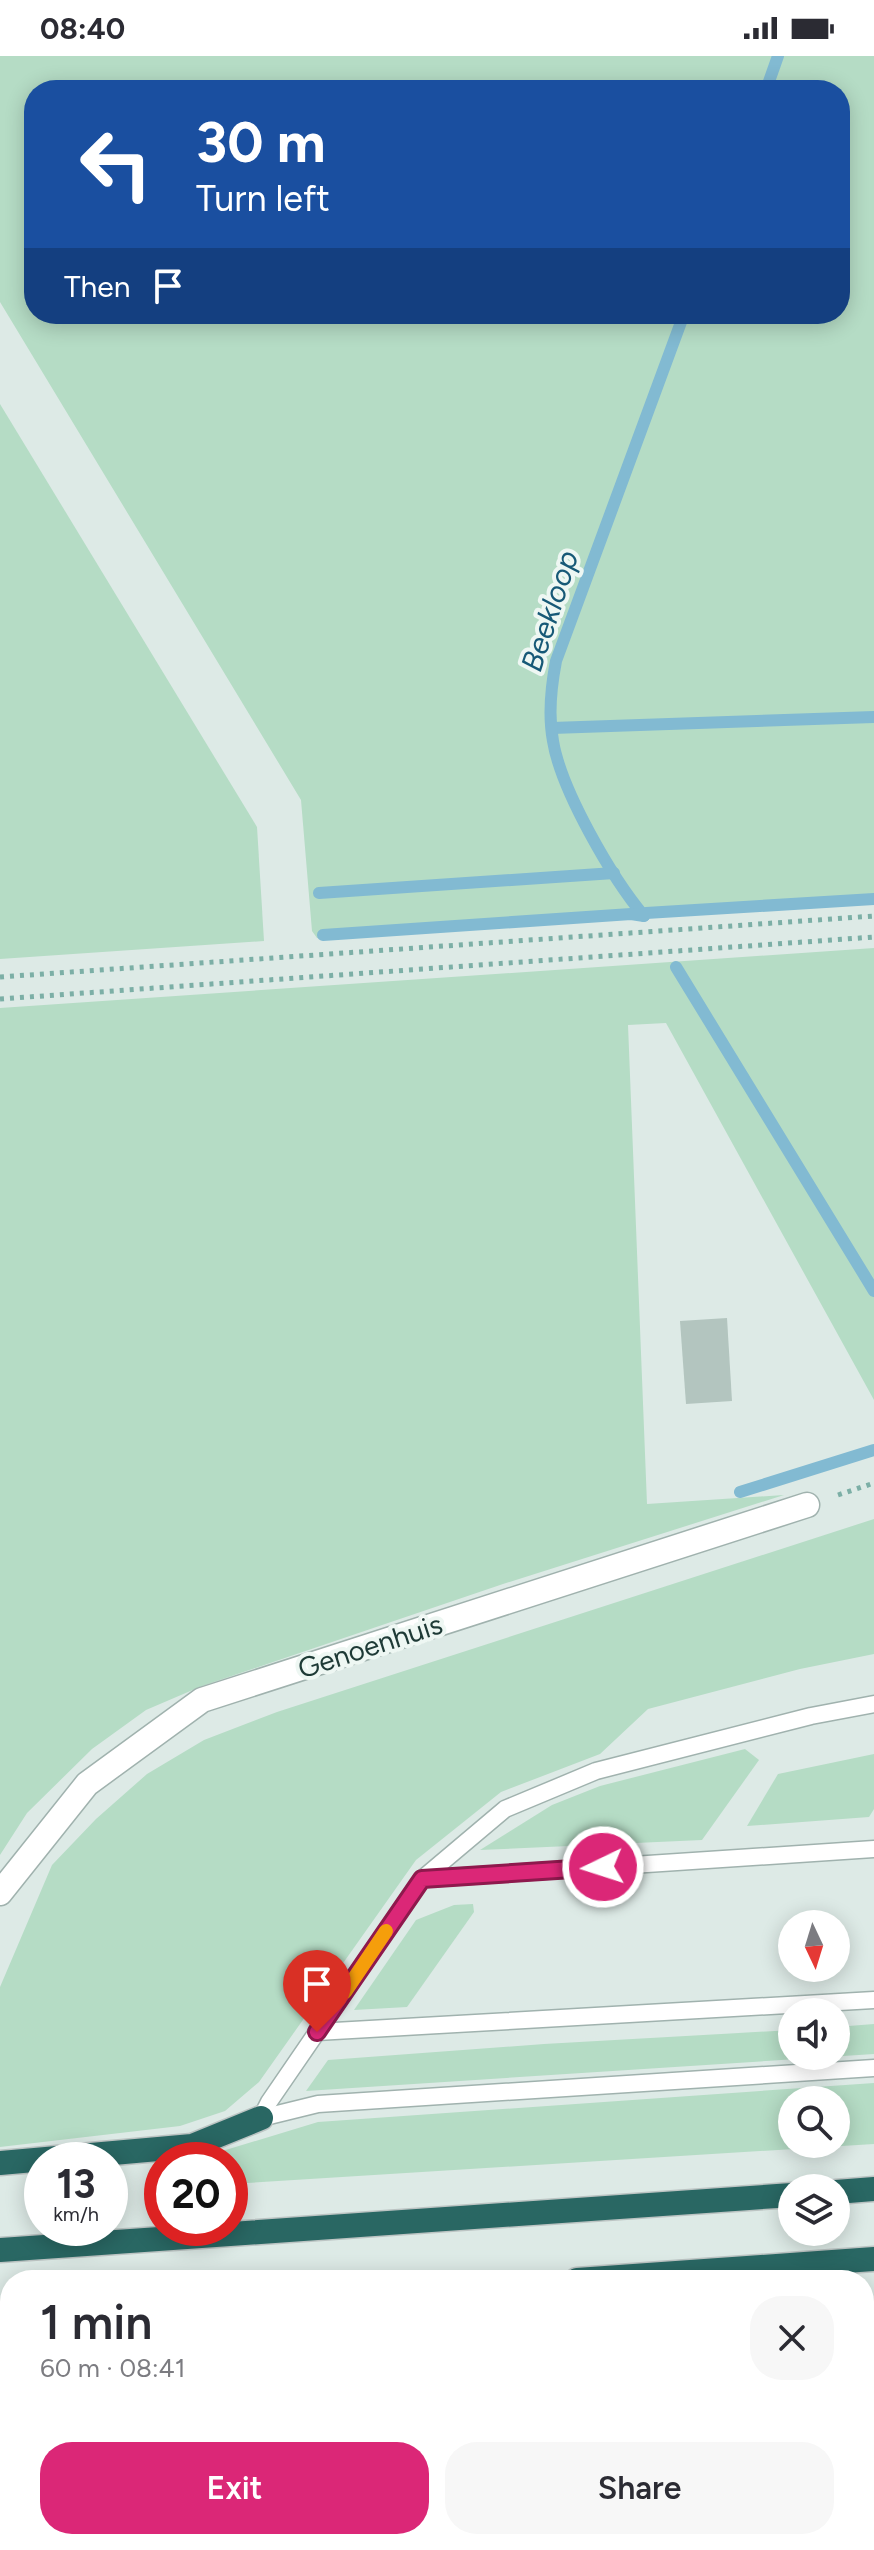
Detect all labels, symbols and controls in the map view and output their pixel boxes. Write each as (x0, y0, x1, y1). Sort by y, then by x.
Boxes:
text: 08:40 (40, 10, 125, 47)
text: 30 m (196, 109, 326, 176)
icon: left (64, 112, 168, 216)
text: Turn left (196, 177, 330, 220)
icon: arrive (146, 264, 190, 308)
text: Then (64, 268, 130, 305)
water label: Beekloop (513, 546, 586, 676)
street label: Genoenhuis (293, 1607, 447, 1685)
position arrow (561, 1825, 645, 1909)
north arrow (778, 1910, 850, 1982)
map controls (778, 1910, 850, 2246)
pin (283, 1950, 351, 2032)
icon: arrive (295, 1962, 339, 2006)
button: sound (778, 1998, 850, 2070)
button: search (778, 2086, 850, 2158)
speed limit sign: 20 (144, 2142, 248, 2246)
text: 13 (56, 2160, 96, 2208)
button: layers (778, 2174, 850, 2246)
text: km/h (53, 2202, 99, 2226)
text: 1 min (40, 2293, 152, 2351)
button: close (750, 2296, 834, 2380)
text: 60 m · 08:41 (40, 2352, 185, 2384)
button: Exit (40, 2442, 429, 2534)
button: Share (445, 2442, 834, 2534)

